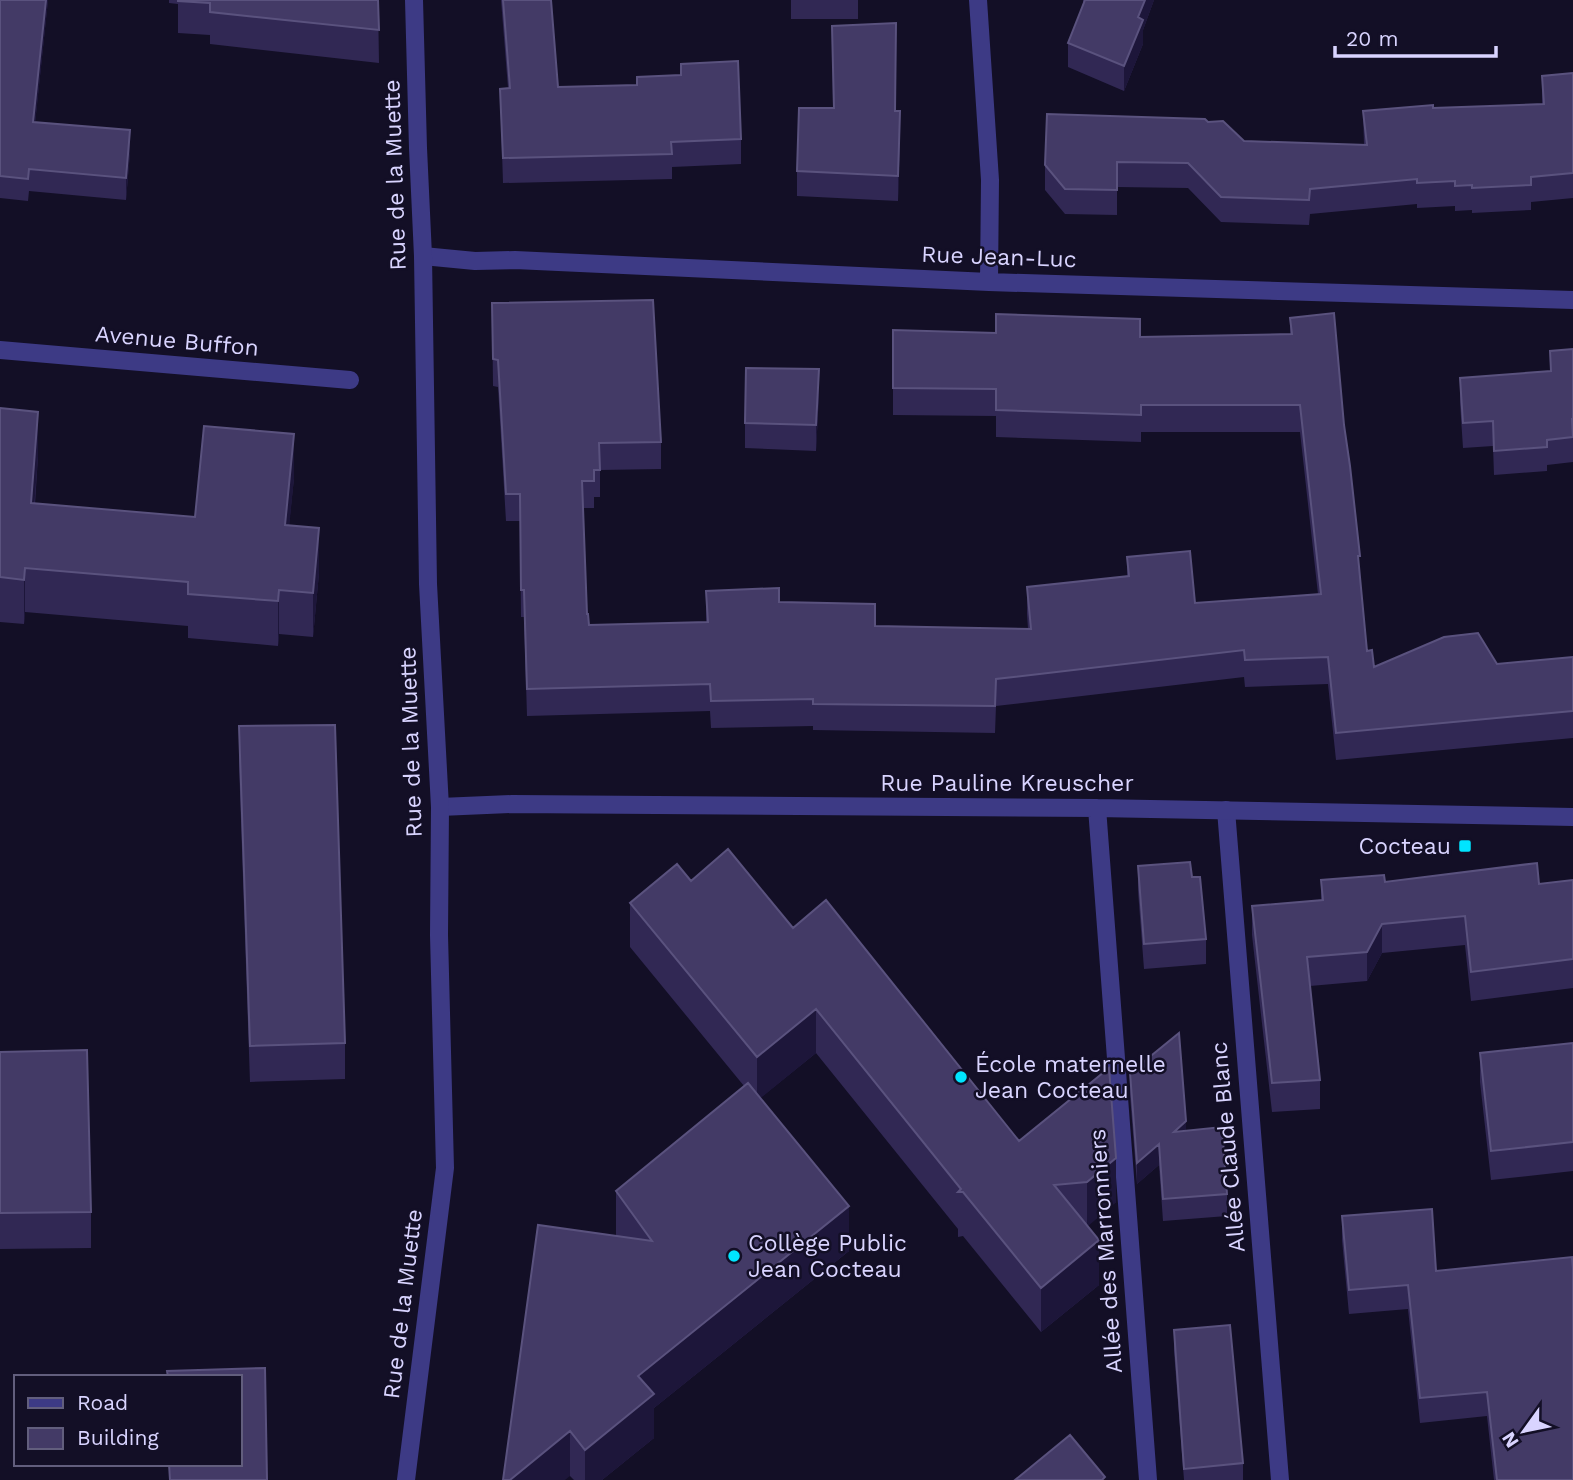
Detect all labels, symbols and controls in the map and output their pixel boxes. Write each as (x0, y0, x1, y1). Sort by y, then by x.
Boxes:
scale bar (1335, 14, 1496, 58)
text: 20 m (1346, 26, 1398, 51)
street label: Rue de la Muette (378, 79, 412, 271)
street label: Rue Jean-Luc (921, 241, 1077, 273)
street label: Avenue Buffon (94, 320, 260, 362)
street label: Rue de la Muette (394, 646, 428, 838)
street label: Rue Pauline Kreuscher (880, 770, 1134, 797)
place label: Cocteau (1358, 833, 1451, 860)
marker: Cocteau (1457, 838, 1473, 854)
street label: Allée Claude Blanc (1205, 1041, 1251, 1253)
place label: École maternelle Jean Cocteau (975, 1051, 1166, 1104)
marker: École maternelle Jean Cocteau (953, 1069, 969, 1085)
street label: Allée des Marronniers (1084, 1128, 1128, 1374)
street label: Rue de la Muette (378, 1208, 428, 1400)
place label: Collège Public Jean Cocteau (748, 1230, 907, 1283)
marker: Collège Public Jean Cocteau (726, 1248, 742, 1264)
legend (14, 1375, 242, 1466)
text: Road (77, 1390, 128, 1415)
north arrow (1489, 1396, 1559, 1466)
text: Building (77, 1425, 159, 1450)
text: N (1497, 1428, 1524, 1452)

